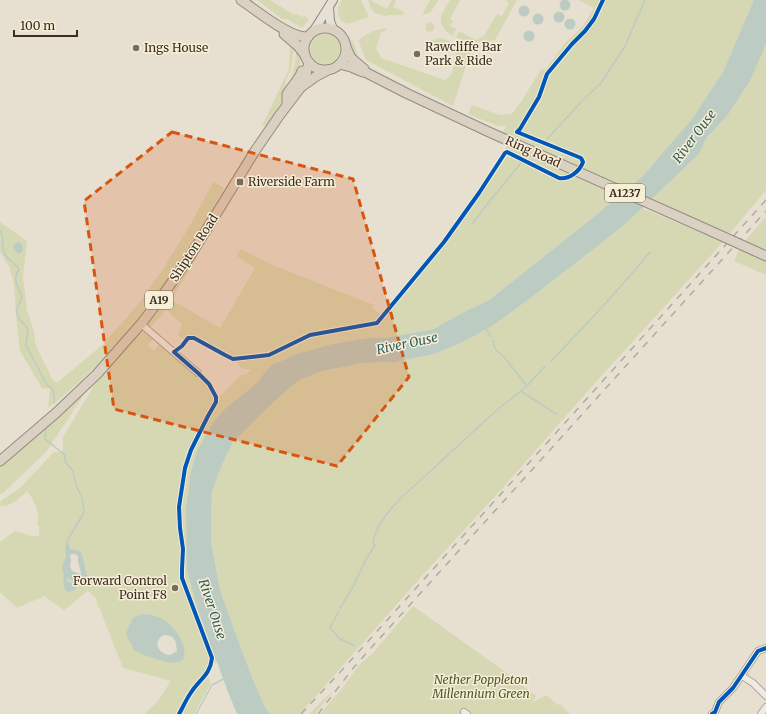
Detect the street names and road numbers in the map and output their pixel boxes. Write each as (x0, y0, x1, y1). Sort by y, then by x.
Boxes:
street label: Ring Road (503, 133, 563, 170)
road number: A1237 (605, 184, 645, 202)
street label: Shipton Road (166, 211, 221, 284)
road number: A19 (145, 291, 173, 309)

